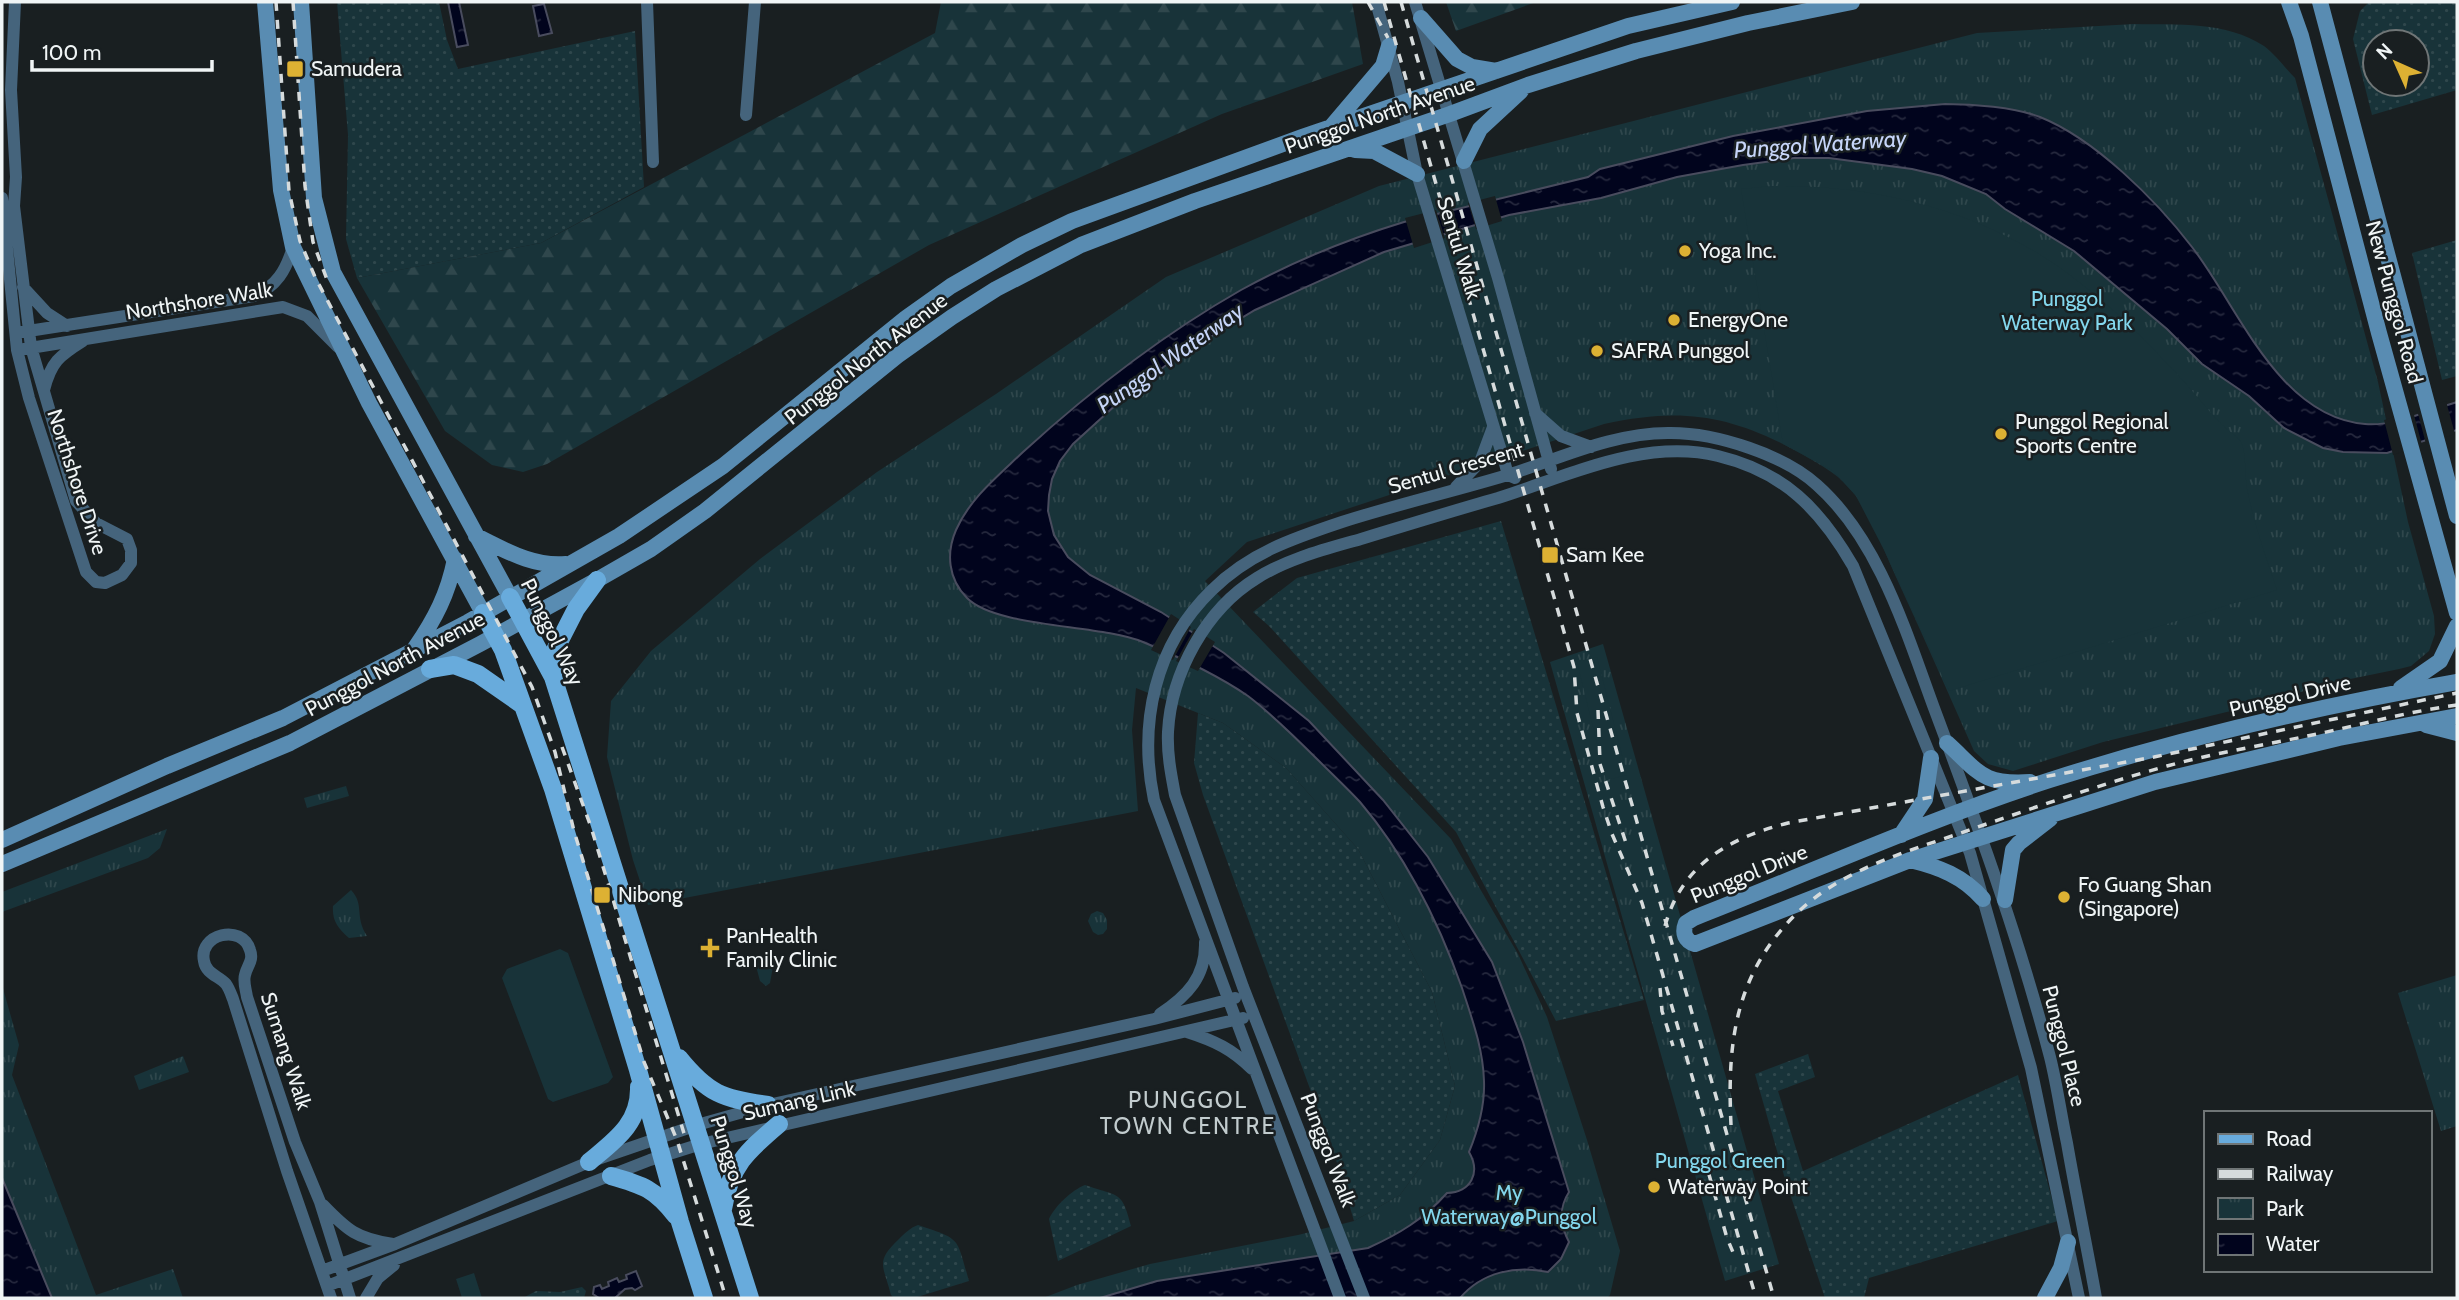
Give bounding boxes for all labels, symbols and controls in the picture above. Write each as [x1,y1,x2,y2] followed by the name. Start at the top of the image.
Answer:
[32,28,212,72] scale bar
[2361,28,2431,98] north arrow
[2371,38,2397,64] text: N
[42,40,101,65] text: 100 m
[311,56,402,81] place label: Samudera
[285,59,305,79] marker: Samudera
[1282,70,1478,159] street label: Punggol North Avenue
[1733,124,1909,164] water label: Punggol Waterway
[1432,194,1487,303] street label: Sentul Walk
[2361,218,2428,386] street label: New Punggol Road
[1698,238,1777,263] place label: Yoga Inc.
[1677,243,1693,259] marker: Yoga Inc.
[124,276,275,324] street label: Northshore Walk
[2001,286,2133,335] park label: Punggol Waterway Park
[779,287,952,430] street label: Punggol North Avenue
[1091,296,1250,419] water label: Punggol Waterway
[1688,307,1788,332] place label: EnergyOne
[1666,312,1682,328] marker: EnergyOne
[1611,338,1750,363] place label: SAFRA Punggol
[1589,343,1605,359] marker: SAFRA Punggol
[42,406,113,558] street label: Northshore Drive
[2015,409,2168,458] place label: Punggol Regional Sports Centre
[1993,426,2009,442] marker: Punggol Regional Sports Centre
[1385,436,1526,499] street label: Sentul Crescent
[1566,542,1644,567] place label: Sam Kee
[1540,545,1560,565] marker: Sam Kee
[516,574,589,690] street label: Punggol Way
[301,606,489,721] street label: Punggol North Avenue
[2227,669,2353,722] street label: Punggol Drive
[1687,839,1811,908] street label: Punggol Drive
[2078,872,2212,921] place label: Fo Guang Shan (Singapore)
[618,882,683,907] place label: Nibong
[592,885,612,905] marker: Nibong
[2056,889,2072,905] marker: Fo Guang Shan (Singapore)
[726,923,837,972] place label: PanHealth Family Clinic
[700,938,720,958] marker: PanHealth Family Clinic
[2037,983,2092,1109] street label: Punggol Place
[256,989,317,1113] street label: Sumang Walk
[740,1075,858,1126] street label: Sumang Link
[1100,1086,1276,1140] district label: PUNGGOL TOWN CENTRE
[1295,1089,1362,1211] street label: Punggol Walk
[2204,1111,2431,1272] legend
[706,1113,764,1231] street label: Punggol Way
[2266,1126,2312,1151] text: Road
[1655,1148,1785,1173] park label: Punggol Green
[2266,1161,2334,1186] text: Railway
[1668,1174,1808,1199] place label: Waterway Point
[1646,1179,1662,1195] marker: Waterway Point
[1421,1180,1597,1229] park label: My Waterway@Punggol
[2266,1196,2304,1221] text: Park
[2266,1231,2320,1256] text: Water

